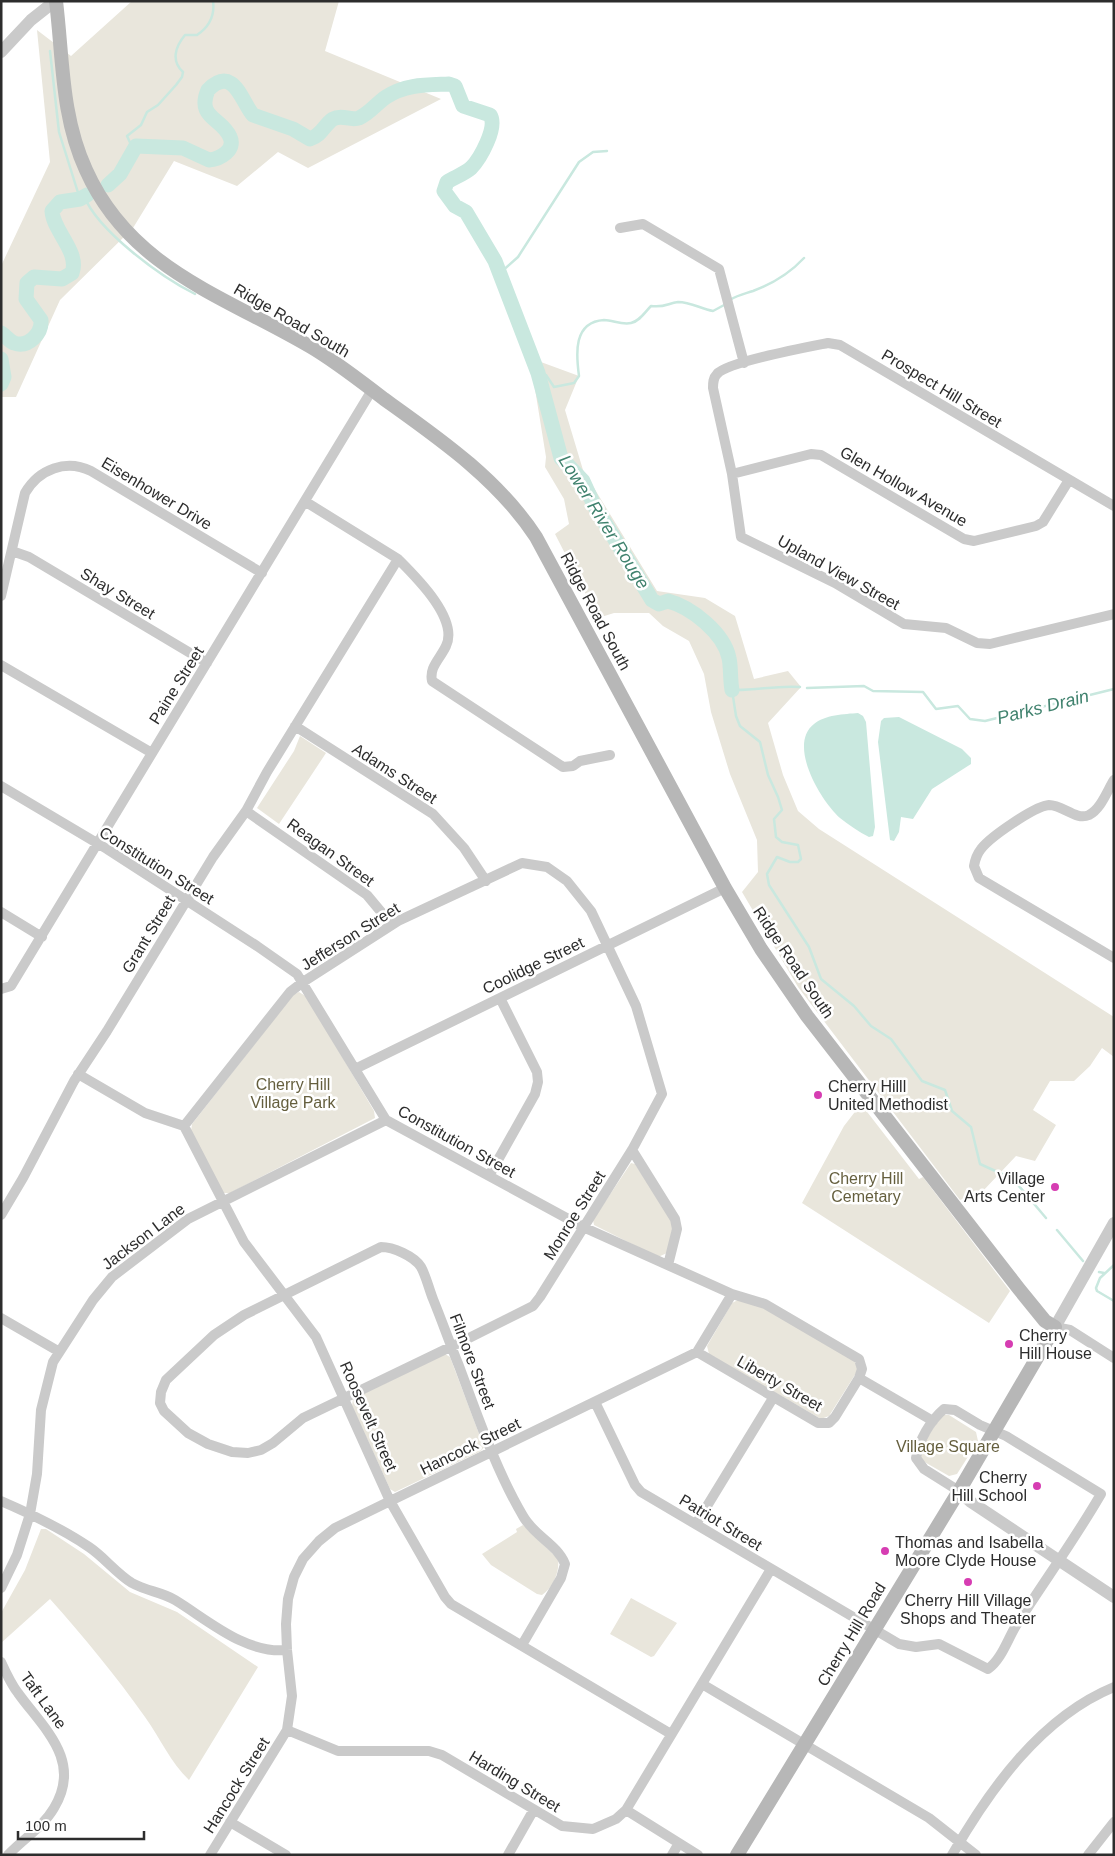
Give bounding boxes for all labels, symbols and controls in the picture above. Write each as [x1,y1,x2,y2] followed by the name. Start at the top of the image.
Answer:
[231,280,353,360] street label: Ridge Road South
[879,346,1005,431] street label: Prospect Hill Street
[837,443,970,530] street label: Glen Hollow Avenue
[555,451,653,593] water label: Lower River Rouge
[99,454,215,533] street label: Eisenhower Drive
[775,532,903,613] street label: Upland View Street
[557,550,634,673] street label: Ridge Road South
[78,565,158,623] street label: Shay Street
[146,643,207,727] street label: Paine Street
[995,686,1091,728] water label: Parks Drain
[349,740,440,807] street label: Adams Street
[284,815,378,890] street label: Reagan Street
[96,823,218,908] street label: Constitution Street
[119,892,178,976] street label: Grant Street
[298,899,403,973] street label: Jefferson Street
[750,903,837,1021] street label: Ridge Road South
[480,933,587,997] street label: Coolidge Street
[250,1076,337,1111] park label: Cherry Hill Village Park
[828,1078,949,1113] place label: Cherry Hilll United Methodist
[812,1089,824,1101] marker: Cherry Hilll United Methodist
[395,1102,519,1181] street label: Constitution Street
[540,1167,609,1263] street label: Monroe Street
[829,1170,903,1205] park label: Cherry Hill Cemetary
[964,1170,1046,1205] place label: Village Arts Center
[1049,1181,1061,1193] marker: Village Arts Center
[99,1200,188,1273] street label: Jackson Lane
[447,1311,499,1412] street label: Filmore Street
[1019,1327,1092,1362] place label: Cherry Hill House
[1003,1338,1015,1350] marker: Cherry Hill House
[734,1352,826,1415] street label: Liberty Street
[337,1359,401,1474] street label: Roosevelt Street
[417,1415,524,1478] street label: Hancock Street
[896,1438,1000,1455] park label: Village Square
[951,1469,1027,1504] place label: Cherry Hill School
[1031,1480,1043,1492] marker: Cherry Hill School
[676,1491,766,1554] street label: Patriot Street
[895,1534,1044,1569] place label: Thomas and Isabella Moore Clyde House
[879,1545,891,1557] marker: Thomas and Isabella Moore Clyde House
[962,1576,974,1588] marker: Cherry Hill Village Shops and Theater
[814,1580,889,1689] street label: Cherry Hill Road
[900,1592,1037,1627] place label: Cherry Hill Village Shops and Theater
[17,1669,70,1732] street label: Taft Lane
[200,1734,273,1836] street label: Hancock Street
[466,1748,564,1816] street label: Harding Street
[18,1808,144,1840] scale bar
[25,1817,67,1834] text: 100 m

